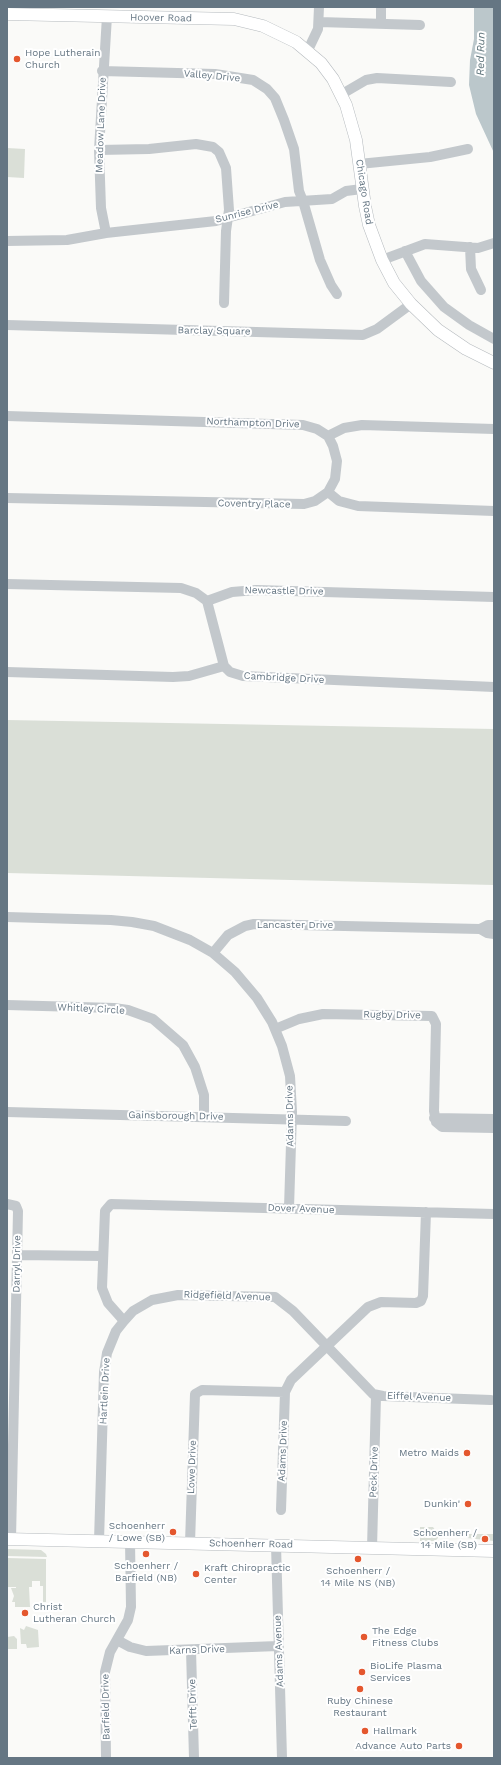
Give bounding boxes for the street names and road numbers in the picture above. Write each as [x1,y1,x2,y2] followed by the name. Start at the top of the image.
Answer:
[130,11,192,25] street label: Hoover Road
[183,68,241,84] street label: Valley Drive
[93,77,109,173] street label: Meadow Lane Drive
[353,158,375,226] street label: Chicago Road
[214,198,280,226] street label: Sunrise Drive
[177,324,251,338] street label: Barclay Square
[206,415,300,431] street label: Northampton Drive
[217,497,291,511] street label: Coventry Place
[244,584,324,598] street label: Newcastle Drive
[243,670,325,686] street label: Cambridge Drive
[257,919,333,931] street label: Lancaster Drive
[57,1001,125,1017] street label: Whitley Circle
[363,1008,421,1022] street label: Rugby Drive
[283,1085,297,1147] street label: Adams Drive
[128,1109,224,1123] street label: Gainsborough Drive
[267,1202,335,1216] street label: Dover Avenue
[10,1235,24,1293] street label: Darryl Drive
[183,1288,271,1304] street label: Ridgefield Avenue
[97,1357,113,1425] street label: Hartlein Drive
[387,1390,451,1404] street label: Eiffel Avenue
[276,1420,290,1482] street label: Adams Drive
[185,1440,199,1494] street label: Lowe Drive
[367,1446,381,1498] street label: Peck Drive
[209,1537,293,1551] street label: Schoenherr Road
[272,1615,286,1687] street label: Adams Avenue
[169,1643,225,1657] street label: Karns Drive
[99,1674,113,1740] street label: Barfield Drive
[186,1679,200,1729] street label: Tefft Drive

